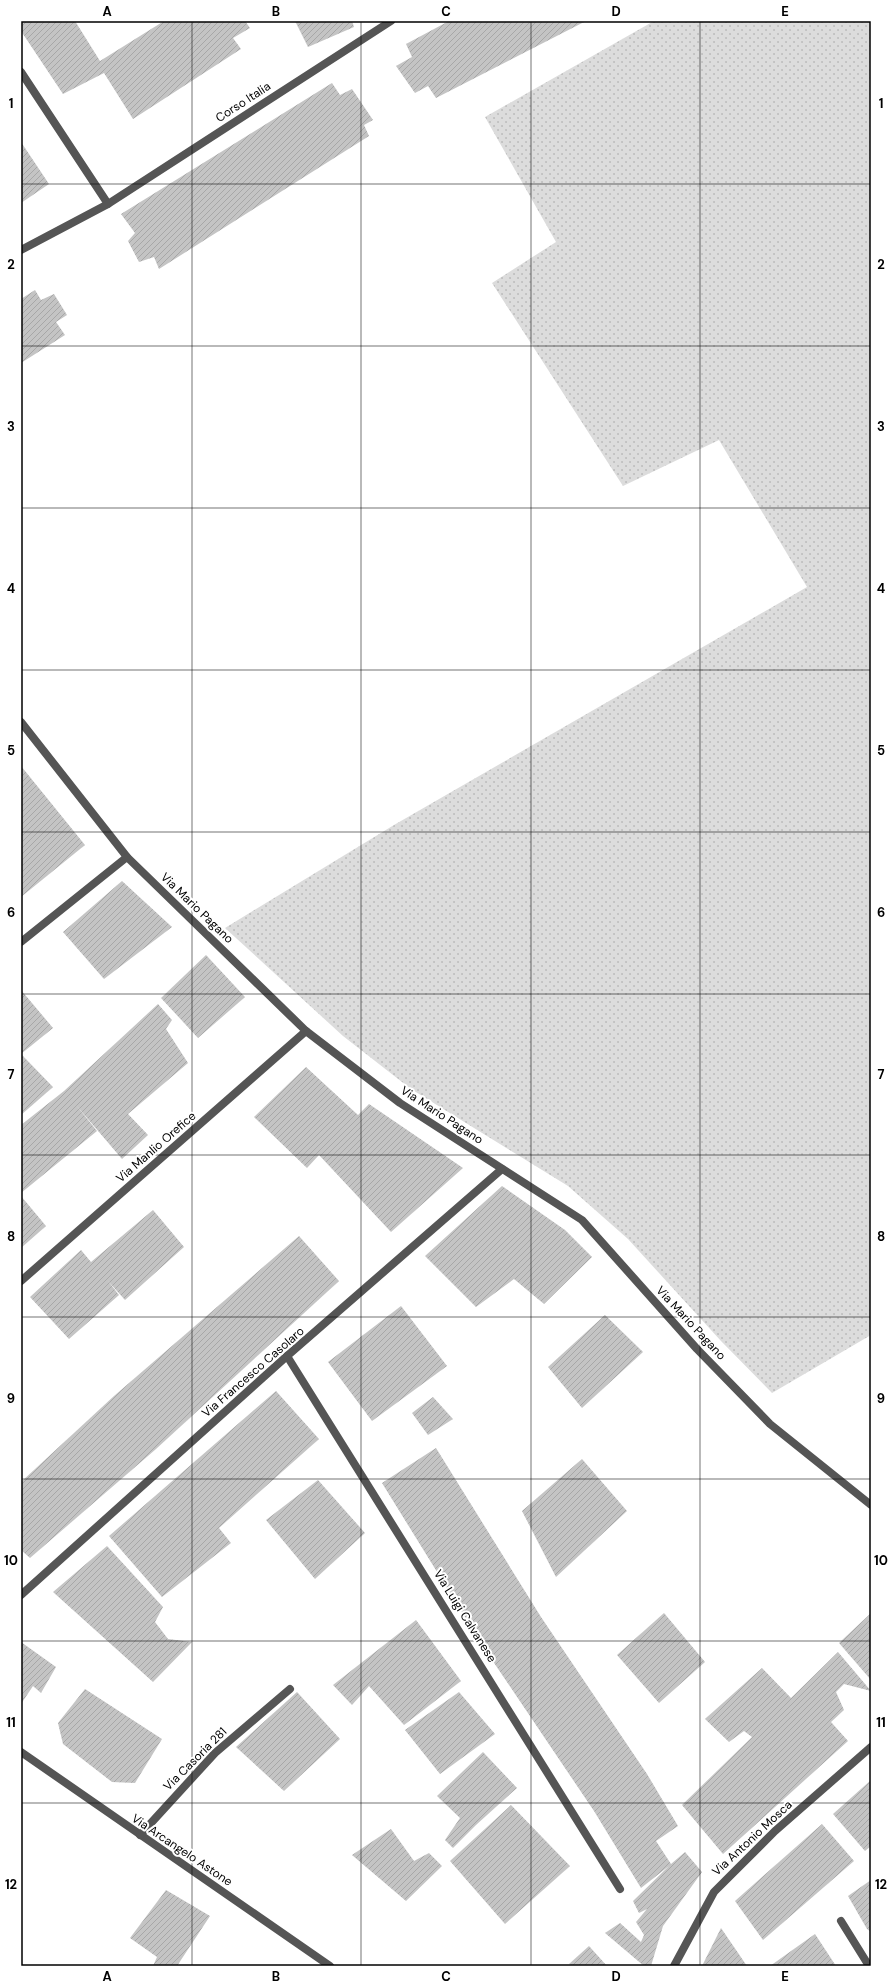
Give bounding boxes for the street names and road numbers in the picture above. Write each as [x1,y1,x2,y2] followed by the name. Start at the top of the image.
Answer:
[212,78,274,126] street label: Corso Italia
[157,869,237,947] street label: Via Mario Pagano
[398,1082,486,1148] street label: Via Mario Pagano
[113,1108,199,1186] street label: Via Manlio Orefice
[653,1283,729,1363] street label: Via Mario Pagano
[198,1323,308,1421] street label: Via Francesco Casolaro
[430,1567,500,1665] street label: Via Luigi Calvanese
[160,1724,230,1794] street label: Via Casoria 281
[709,1797,795,1879] street label: Via Antonio Mosca
[128,1810,236,1890] street label: Via Arcangelo Astone

